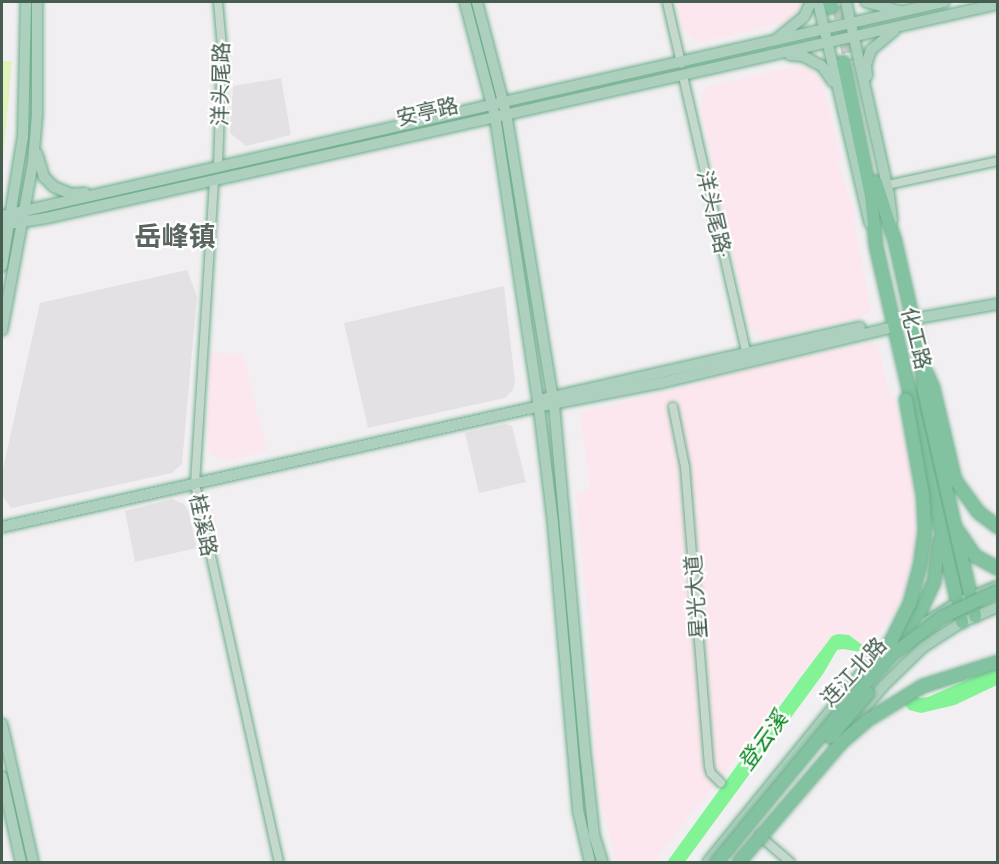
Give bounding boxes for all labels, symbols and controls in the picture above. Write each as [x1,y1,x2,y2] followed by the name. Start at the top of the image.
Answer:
[207,42,233,126] street label: 洋头尾路
[393,92,461,130] street label: 安亭路
[693,168,737,260] street label: 洋头尾路·
[135,220,215,252] district label: 岳峰镇
[897,304,937,372] street label: 化工路
[185,492,223,558] street label: 桂溪路
[680,554,710,640] street label: 星光大道
[815,632,891,710] street label: 连江北路
[733,707,793,775] water label: 登云溪

